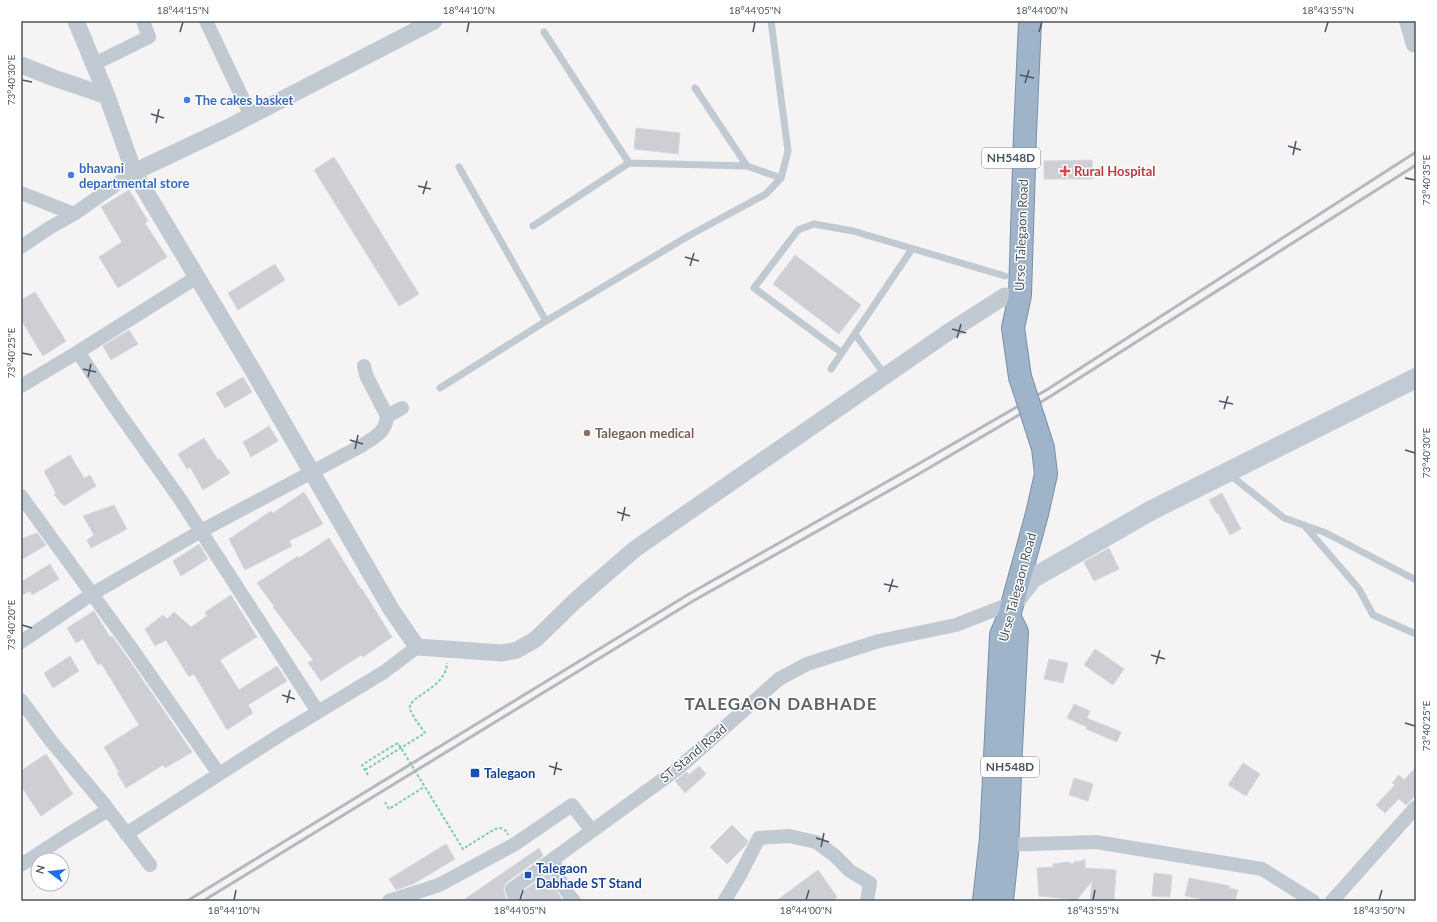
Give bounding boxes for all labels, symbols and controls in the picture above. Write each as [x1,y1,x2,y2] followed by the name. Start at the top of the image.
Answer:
[157,4,209,16] text: 18°44'15"N
[443,4,495,16] text: 18°44'10"N
[729,4,781,16] text: 18°44'05"N
[1016,4,1068,16] text: 18°44'00"N
[1302,4,1354,16] text: 18°43'55"N
[5,55,17,105] text: 73°40'30"E
[195,92,294,108] place label: The cakes basket
[182,95,192,105] marker: The cakes basket
[982,148,1040,168] road number: NH548D
[1420,155,1432,205] text: 73°40'35"E
[79,160,190,191] place label: bhavani departmental store
[1074,163,1156,179] place label: Rural Hospital
[1059,165,1071,177] marker: Rural Hospital
[66,170,76,180] marker: bhavani departmental store
[1011,179,1031,291] street label: Urse Talegaon Road
[5,328,17,378] text: 73°40'25"E
[595,425,694,441] place label: Talegaon medical
[582,428,592,438] marker: Talegaon medical
[1420,428,1432,478] text: 73°40'30"E
[995,531,1039,643] street label: Urse Talegaon Road
[5,600,17,650] text: 73°40'20"E
[685,693,877,714] district label: TALEGAON DABHADE
[1420,701,1432,751] text: 73°40'25"E
[656,720,730,786] street label: ST Stand Road
[981,757,1039,777] road number: NH548D
[484,765,535,781] place label: Talegaon
[469,767,481,779] marker: Talegaon
[30,852,70,892] north arrow
[536,860,642,891] place label: Talegaon Dabhade ST Stand
[32,864,47,875] text: N
[523,870,533,880] marker: Talegaon Dabhade ST Stand
[208,904,260,916] text: 18°44'10"N
[494,904,546,916] text: 18°44'05"N
[780,904,832,916] text: 18°44'00"N
[1067,904,1119,916] text: 18°43'55"N
[1353,904,1405,916] text: 18°43'50"N

